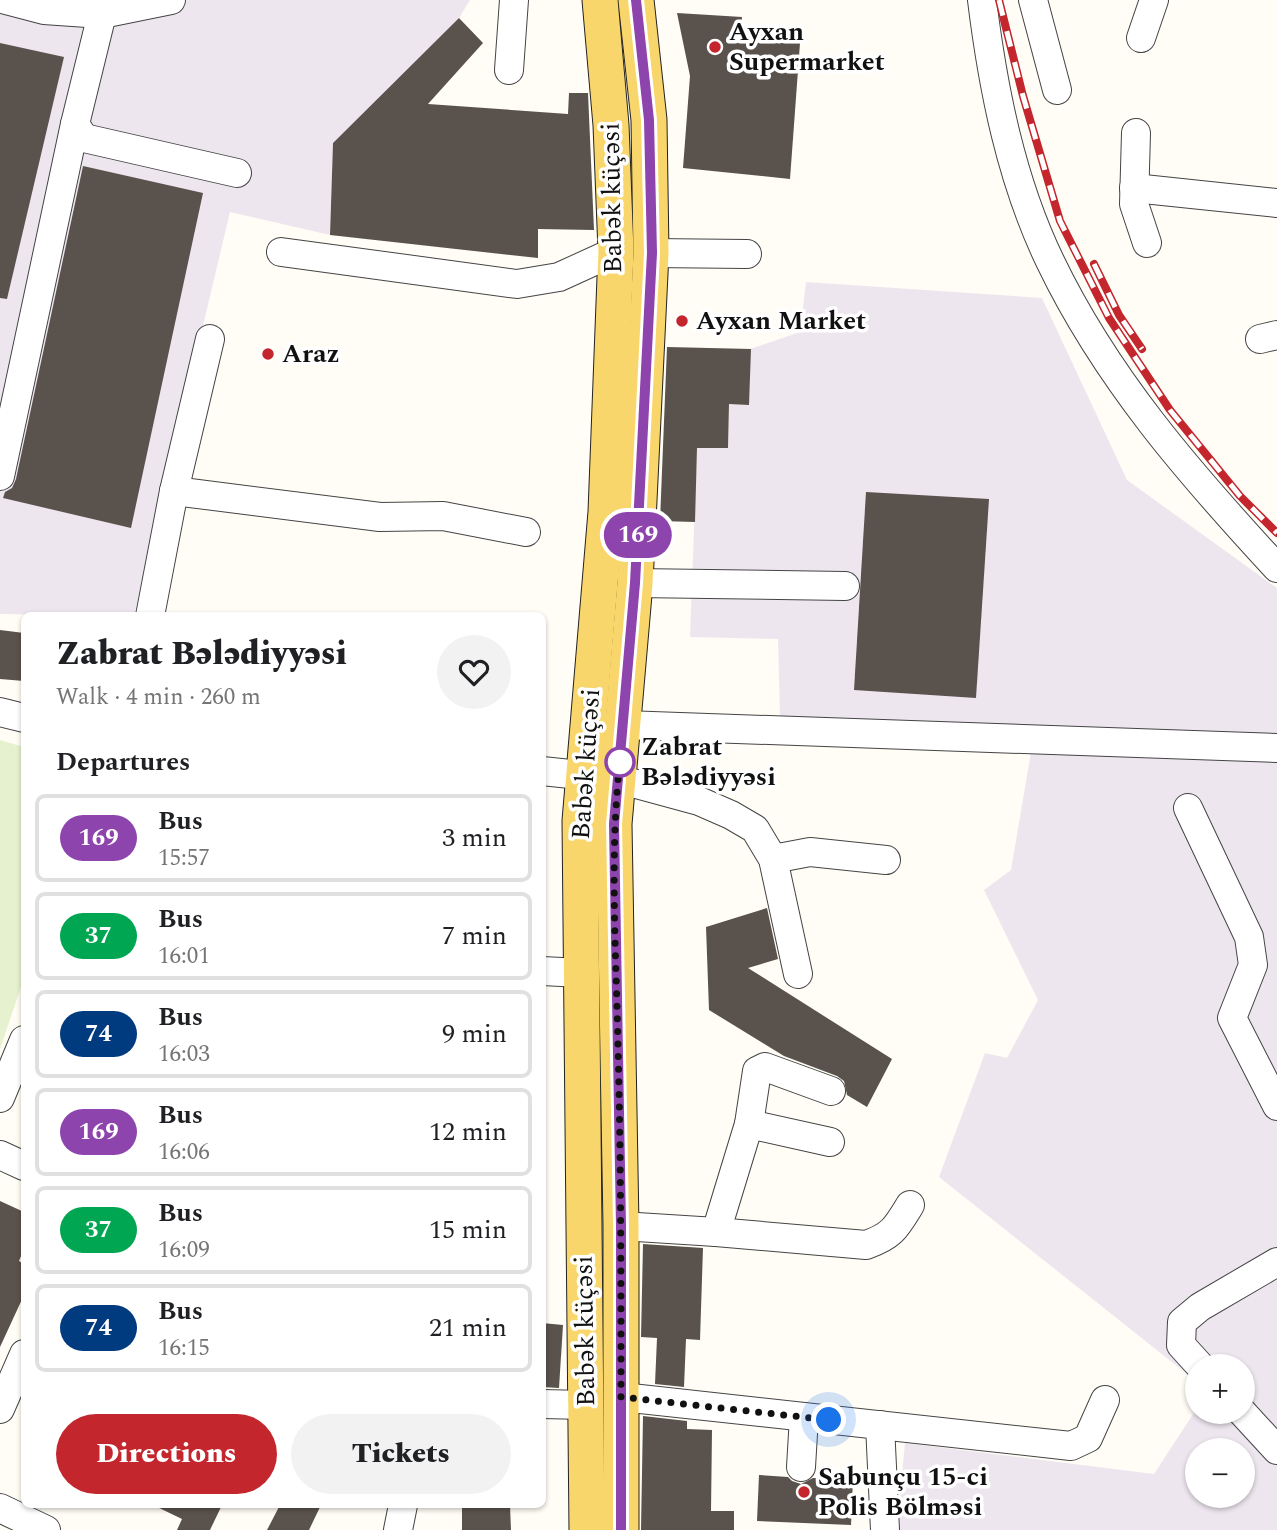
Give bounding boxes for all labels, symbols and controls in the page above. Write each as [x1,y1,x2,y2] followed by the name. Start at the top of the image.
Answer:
[729,12,885,82] place label: Ayxan Supermarket
[707,39,723,55] marker: Ayxan Supermarket
[591,122,633,274] street label: Babək küçəsi
[696,301,866,341] place label: Ayxan Market
[674,313,690,329] marker: Ayxan Market
[282,334,340,374] place label: Araz
[260,346,276,362] marker: Araz
[598,512,678,558] line badge: 169
[618,517,658,553] text: 169
[56,629,347,679] text: Zabrat Bәlәdiyyәsi
[437,635,511,709] button: heart
[56,680,261,715] text: Walk · 4 min · 260 m
[561,687,611,841] street label: Babək küçəsi
[641,727,776,797] place label: Zabrat Bәlәdiyyәsi
[56,742,190,782] text: Departures
[605,747,635,777] marker: Zabrat Bәlәdiyyәsi
[158,801,203,841] text: Bus
[442,818,507,858] text: 3 min
[78,820,119,856] text: 169
[158,841,210,876] text: 15:57
[158,899,203,939] text: Bus
[442,916,507,956] text: 7 min
[85,918,112,954] text: 37
[158,939,210,974] text: 16:01
[158,997,203,1037] text: Bus
[442,1014,507,1054] text: 9 min
[85,1016,112,1052] text: 74
[158,1037,210,1072] text: 16:03
[158,1095,203,1135] text: Bus
[429,1112,507,1152] text: 12 min
[78,1114,119,1150] text: 169
[158,1135,210,1170] text: 16:06
[158,1193,203,1233] text: Bus
[429,1210,507,1250] text: 15 min
[85,1212,112,1248] text: 37
[158,1233,210,1268] text: 16:09
[564,1255,606,1407] street label: Babək küçəsi
[158,1291,203,1331] text: Bus
[429,1308,507,1348] text: 21 min
[85,1310,112,1346] text: 74
[158,1331,210,1366] text: 16:15
[1185,1354,1255,1508] map controls
[1185,1354,1255,1424] button: +
[811,1402,846,1437] your location
[56,1414,277,1494] button: Directions
[291,1414,511,1494] button: Tickets
[1185,1438,1255,1508] button: −
[818,1457,988,1527] place label: Sabunçu 15-ci Polis Bölməsi
[796,1484,812,1500] marker: Sabunçu 15-ci Polis Bölməsi

